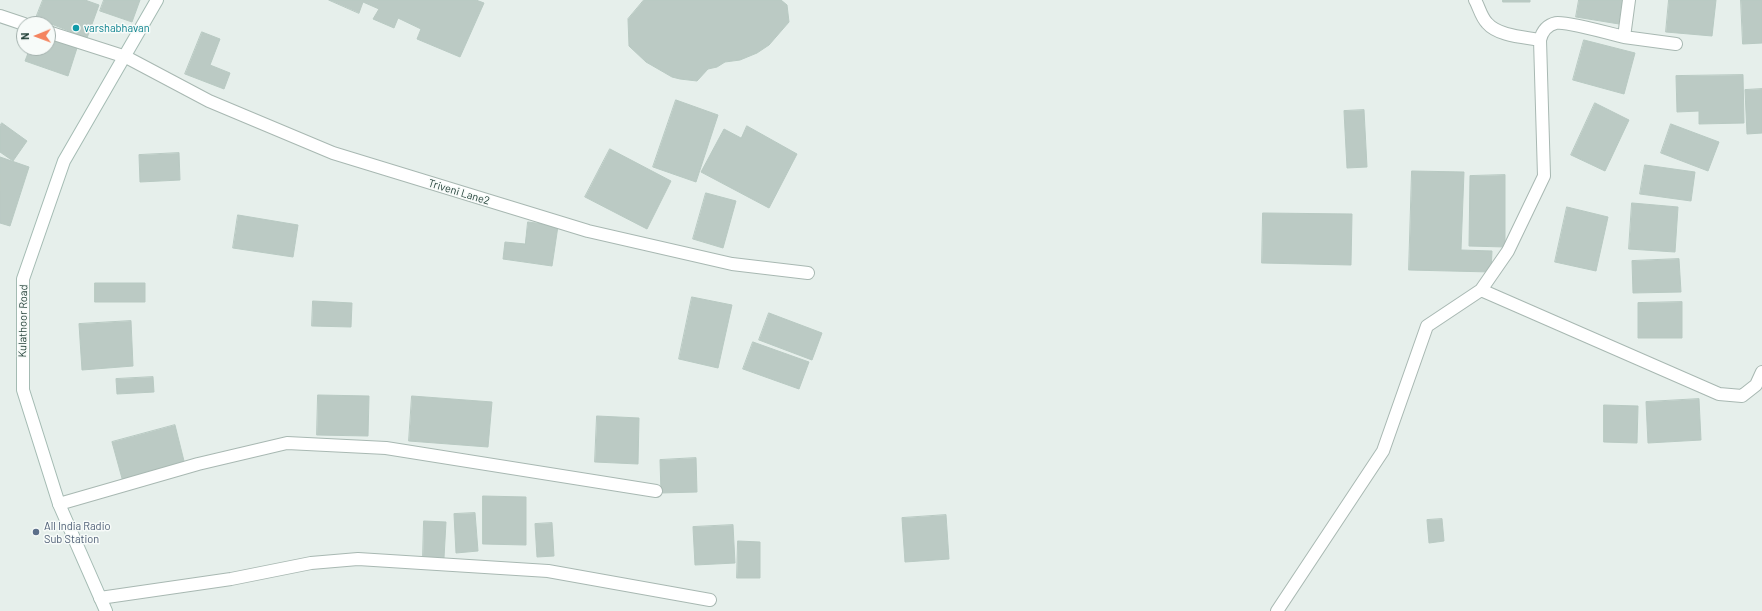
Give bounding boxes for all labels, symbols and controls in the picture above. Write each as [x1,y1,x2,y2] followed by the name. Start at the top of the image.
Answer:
[16,16,56,56] north arrow
[84,21,150,35] place label: varshabhavan
[71,23,81,33] marker: varshabhavan
[18,32,31,40] text: N
[427,176,491,208] street label: Triveni Lane2
[16,284,30,358] street label: Kulathoor Road
[44,519,110,545] place label: All India Radio Sub Station
[31,527,41,537] marker: All India Radio Sub Station

